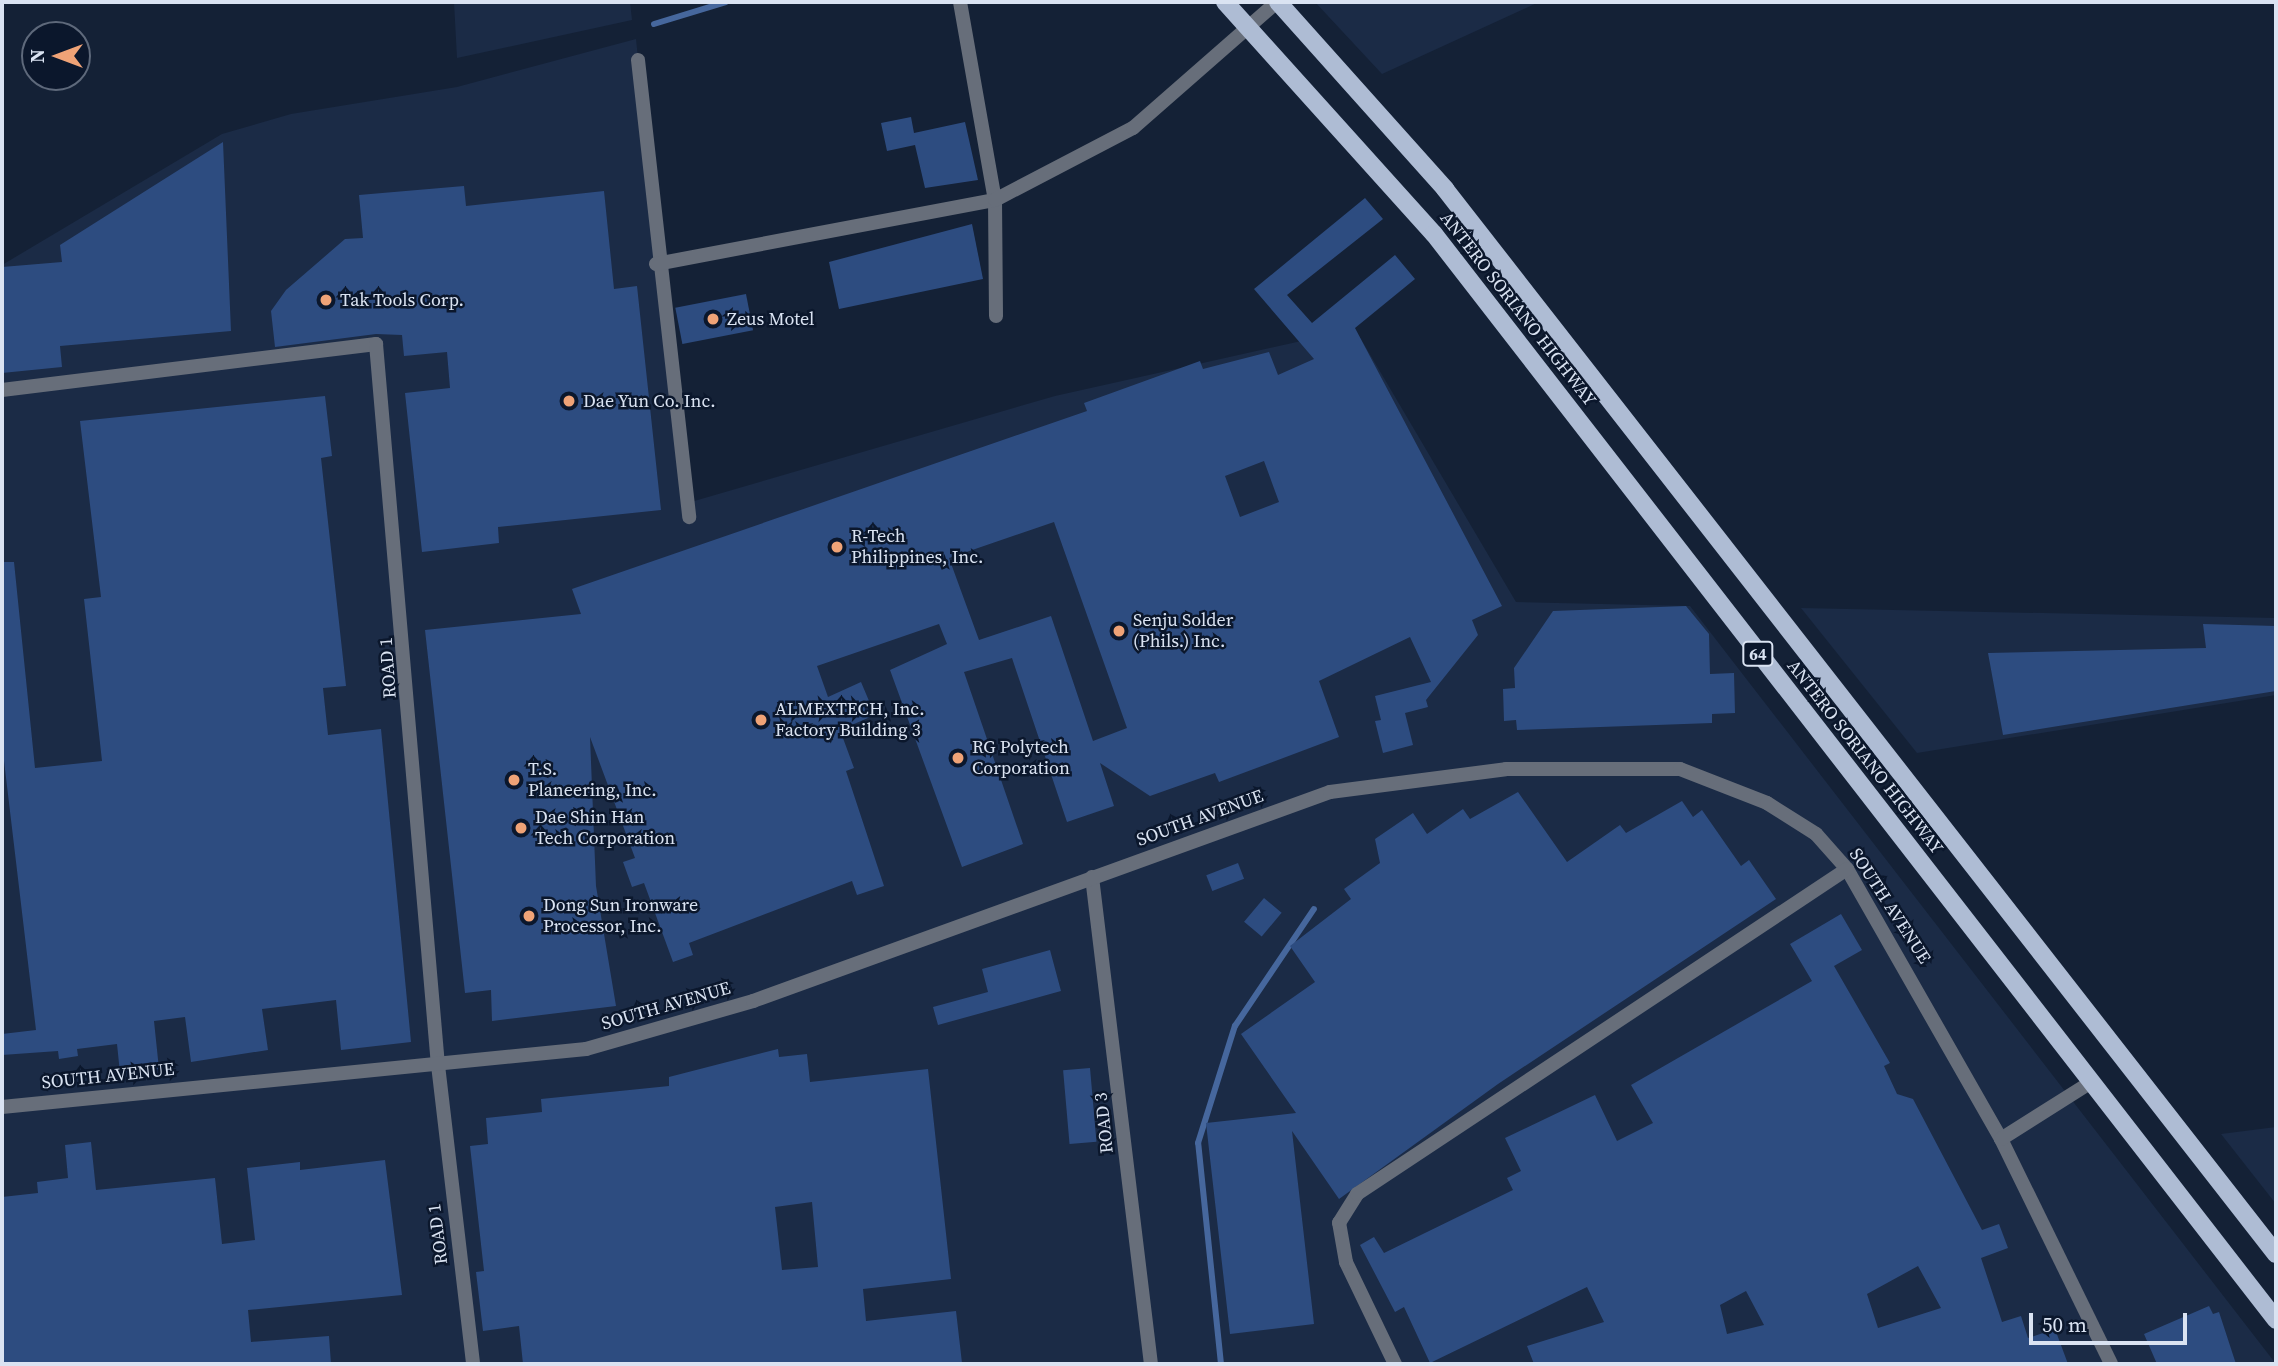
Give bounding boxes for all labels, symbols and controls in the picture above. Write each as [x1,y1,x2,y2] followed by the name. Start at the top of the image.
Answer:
[21,21,91,91] north arrow
[24,49,50,63] text: N
[1436,208,1600,410] street label: ANTERO SORIANO HIGHWAY
[340,289,464,311] place label: Tak Tools Corp.
[318,292,334,308] marker: Tak Tools Corp.
[727,308,814,330] place label: Zeus Motel
[705,311,721,327] marker: Zeus Motel
[583,390,716,412] place label: Dae Yun Co. Inc.
[561,393,577,409] marker: Dae Yun Co. Inc.
[851,526,983,568] place label: R-Tech Philippines, Inc.
[829,539,845,555] marker: R-Tech Philippines, Inc.
[1133,610,1233,652] place label: Senju Solder (Phils.) Inc.
[1111,623,1127,639] marker: Senju Solder (Phils.) Inc.
[375,637,401,699] street label: ROAD 1
[1742,642,1774,666] road number: 64
[1783,656,1947,858] street label: ANTERO SORIANO HIGHWAY
[775,699,925,742] place label: ALMEXTECH, Inc. Factory Building 3
[753,712,769,728] marker: ALMEXTECH, Inc. Factory Building 3
[972,737,1070,780] place label: RG Polytech Corporation
[950,750,966,766] marker: RG Polytech Corporation
[528,759,657,802] place label: T.S. Planeering, Inc.
[506,772,522,788] marker: T.S. Planeering, Inc.
[1134,785,1266,851] street label: SOUTH AVENUE
[535,807,675,850] place label: Dae Shin Han Tech Corporation
[513,820,529,836] marker: Dae Shin Han Tech Corporation
[1845,844,1935,968] street label: SOUTH AVENUE
[543,895,698,937] place label: Dong Sun Ironware Processor, Inc.
[521,908,537,924] marker: Dong Sun Ironware Processor, Inc.
[599,977,733,1035] street label: SOUTH AVENUE
[41,1058,175,1094] street label: SOUTH AVENUE
[1090,1091,1118,1155] street label: ROAD 3
[424,1202,452,1266] street label: ROAD 1
[2033,1300,2190,1344] scale bar
[2042,1310,2087,1339] text: 50 m

